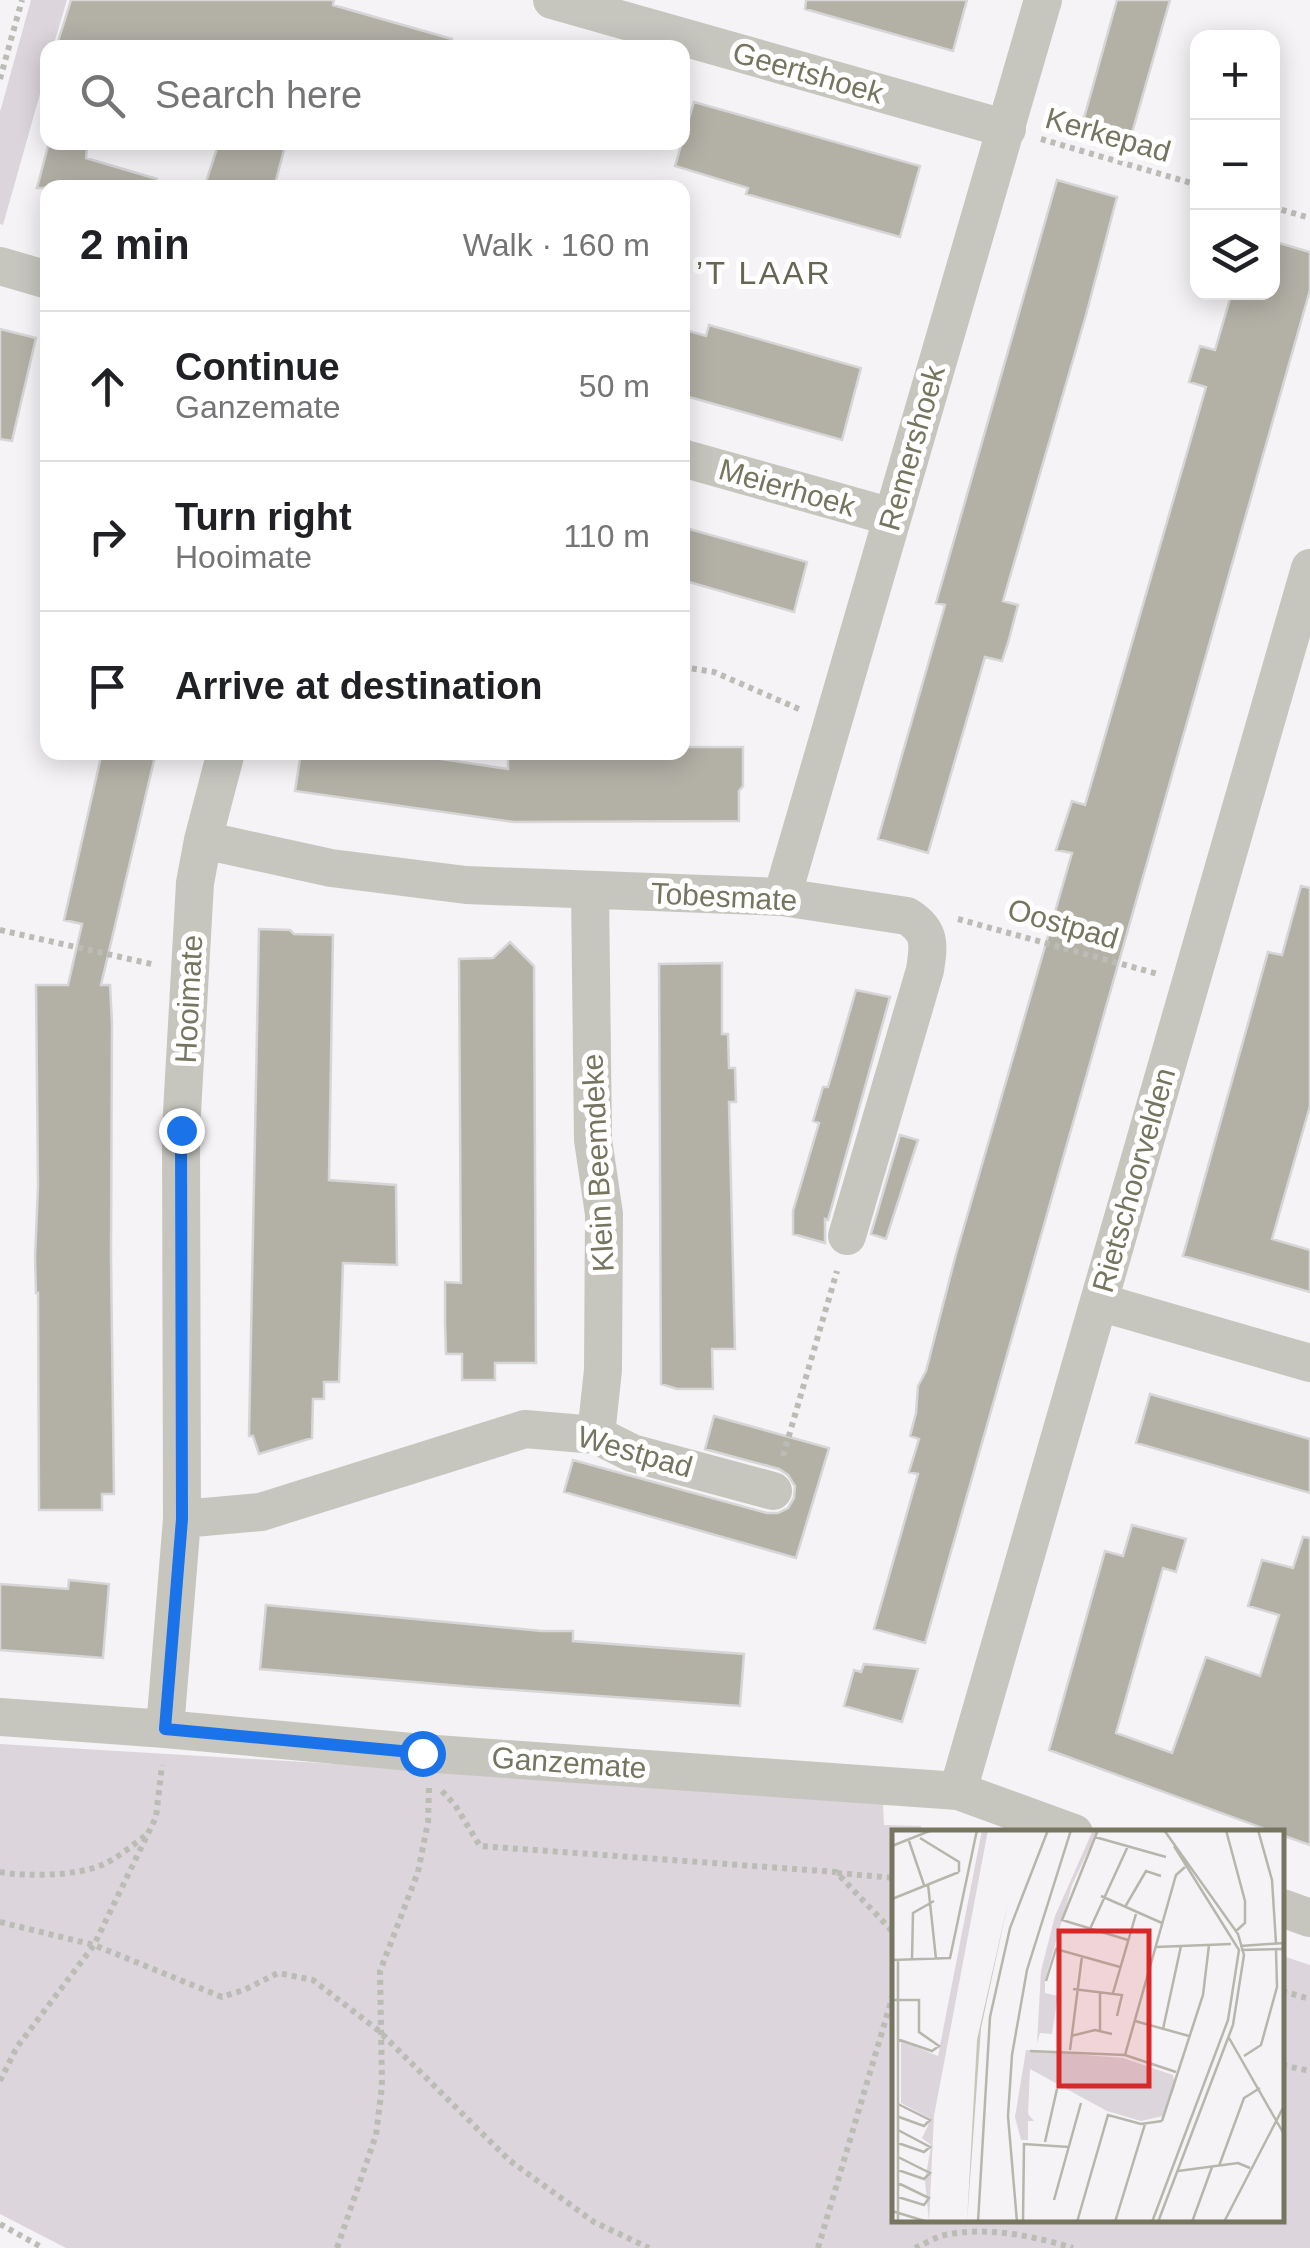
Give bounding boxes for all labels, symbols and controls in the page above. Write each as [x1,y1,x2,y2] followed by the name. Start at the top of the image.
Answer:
[1190,30,1280,300] map controls
[1190,30,1280,120] button: +
[729,35,888,110] street label: Geertshoek
[40,40,690,150] search box
[75,68,130,123] icon: search
[155,74,362,116] text: Search here
[1042,101,1174,168] street label: Kerkepad
[1190,120,1280,210] button: −
[1190,210,1280,300] button: layers
[80,221,190,268] text: 2 min
[463,227,650,263] text: Walk · 160 m
[696,255,832,291] district label: ’T LAAR
[175,346,340,388] text: Continue
[80,359,135,414] icon: ahead
[872,361,951,534] street label: Remershoek
[579,368,650,404] text: 50 m
[175,389,340,425] text: Ganzemate
[715,452,860,523] street label: Meierhoek
[175,496,352,538] text: Turn right
[80,509,135,564] icon: right
[563,518,650,554] text: 110 m
[175,539,312,575] text: Hooimate
[80,659,135,714] icon: arrive
[175,665,542,707] text: Arrive at destination
[650,876,798,917] street label: Tobesmate
[1004,892,1122,955] street label: Oostpad
[169,934,208,1064] street label: Hooimate
[575,1053,620,1273] street label: Klein Beemdeke
[1086,1064,1181,1296] street label: Rietschoorvelden
[159,1108,205,1154] route end
[574,1419,696,1484] street label: Westpad
[400,1731,446,1777] route start
[491,1741,648,1784] street label: Ganzemate
[892,1830,1285,2223] inset map

